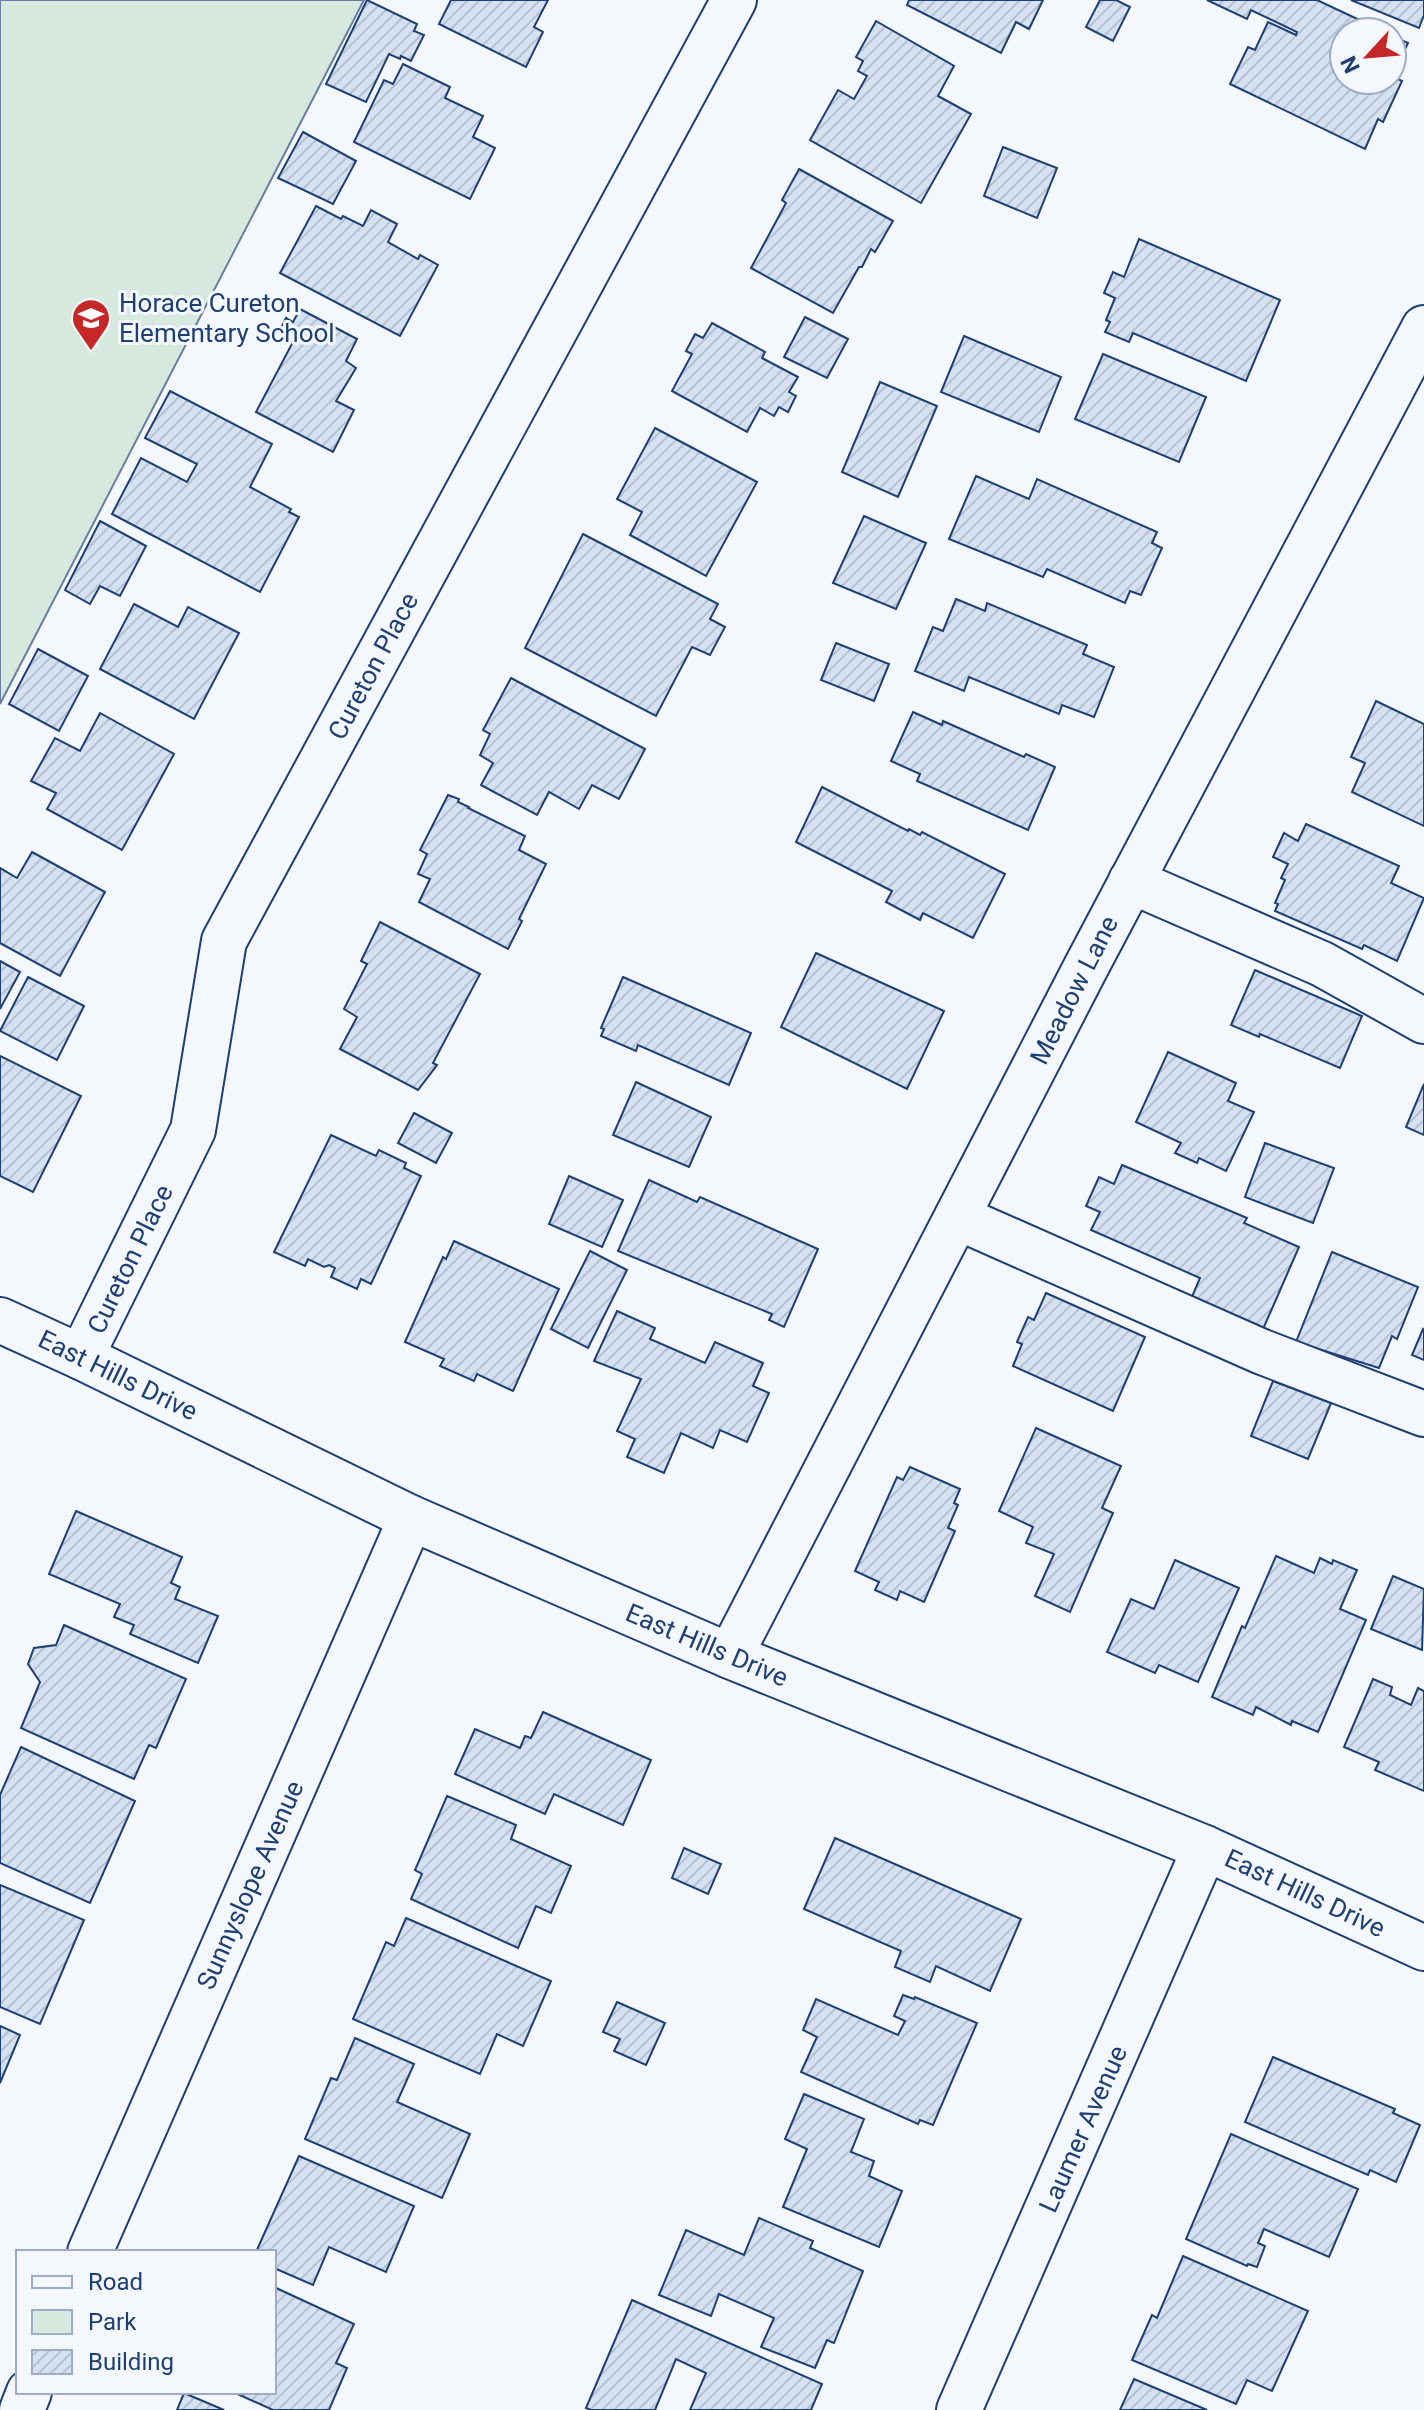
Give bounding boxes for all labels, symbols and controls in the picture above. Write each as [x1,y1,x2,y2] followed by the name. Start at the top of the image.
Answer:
[1328,16,1408,96] north arrow
[1336,52,1365,77] text: N
[119,288,335,348] place label: Horace Cureton Elementary School
[70,297,112,352] school or university icon: Horace Cureton Elementary School
[322,588,424,744] street label: Cureton Place
[1024,911,1124,1069] street label: Meadow Lane
[81,1180,179,1338] street label: Cureton Place
[34,1324,202,1426] street label: East Hills Drive
[621,1597,793,1693] street label: East Hills Drive
[190,1776,310,1994] street label: Sunnyslope Avenue
[1220,1843,1390,1943] street label: East Hills Drive
[1033,2041,1133,2217] street label: Laumer Avenue
[16,2250,276,2394] legend
[88,2268,143,2296] text: Road
[88,2308,137,2336] text: Park
[88,2348,174,2376] text: Building

